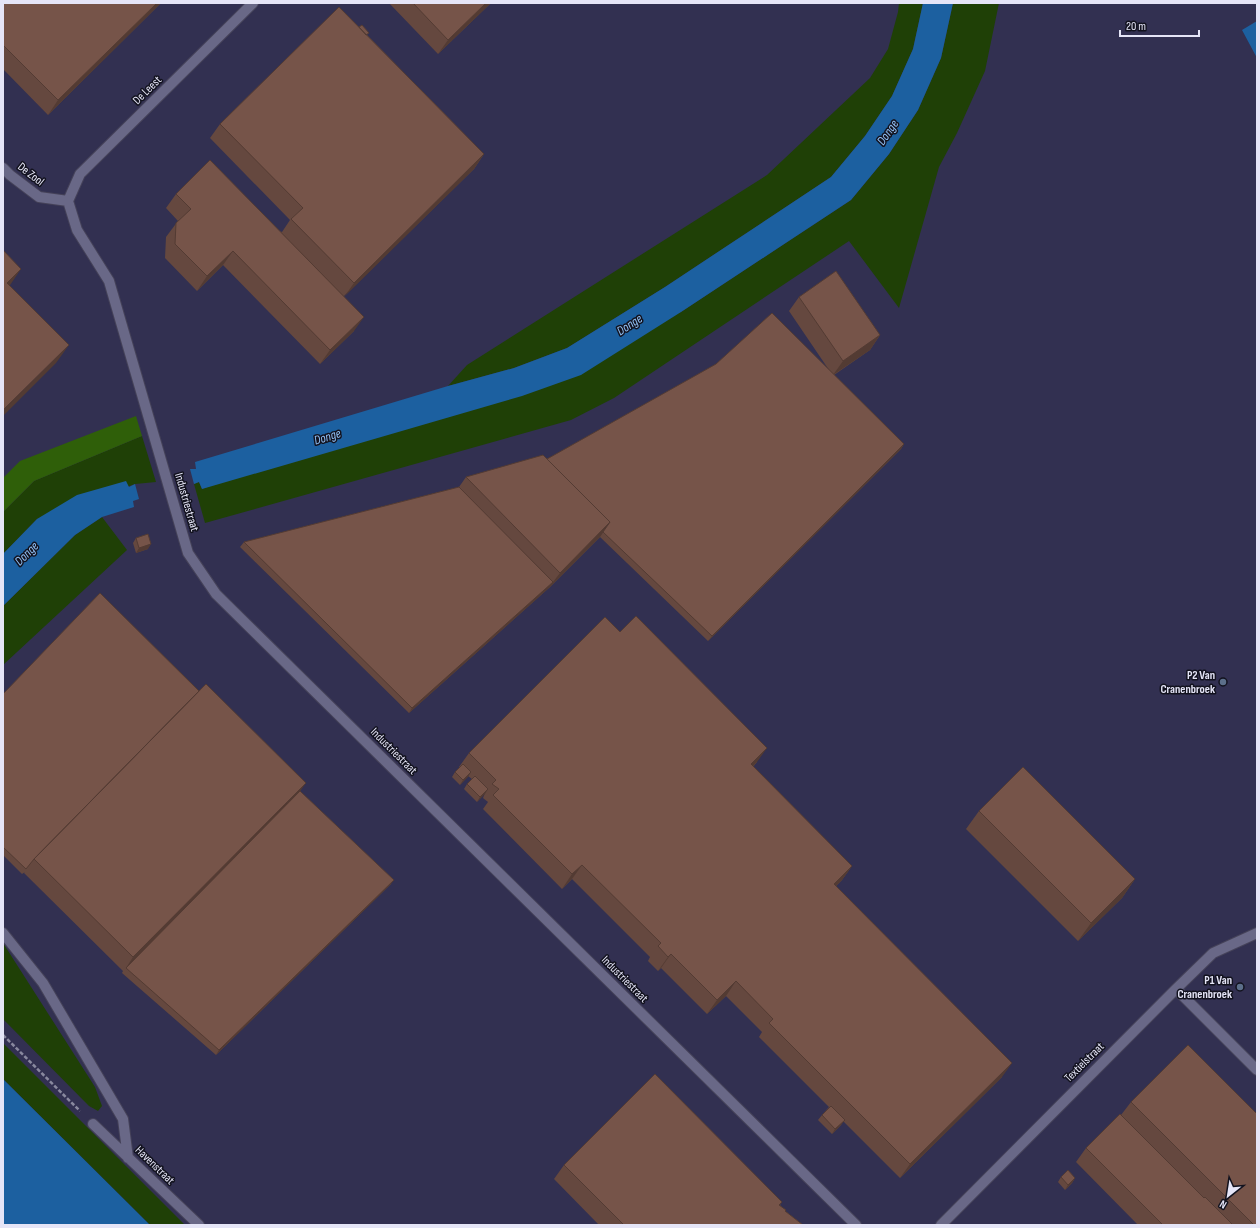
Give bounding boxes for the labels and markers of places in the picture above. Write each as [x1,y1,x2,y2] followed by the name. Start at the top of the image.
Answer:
[1160,668,1215,697] place label: P2 Van Cranenbroek
[1218,677,1228,687] marker: P2 Van Cranenbroek
[1177,973,1232,1002] place label: P1 Van Cranenbroek
[1235,982,1245,992] marker: P1 Van Cranenbroek

